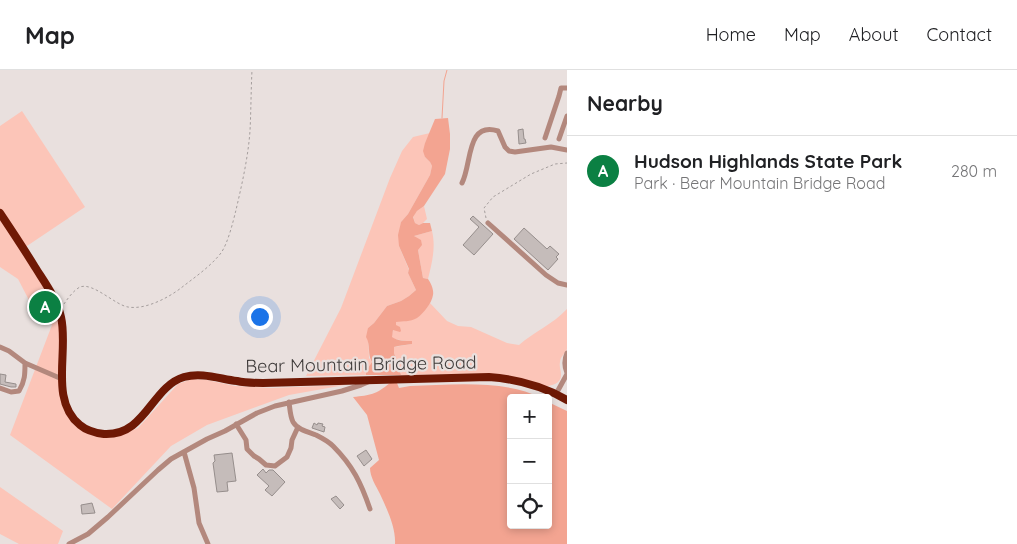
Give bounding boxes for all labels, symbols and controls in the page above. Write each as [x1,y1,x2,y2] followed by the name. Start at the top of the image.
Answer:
[25,20,75,50] text: Map
[706,23,756,46] text: Home
[784,23,821,46] text: Map
[849,23,899,46] text: About
[927,23,992,46] text: Contact
[587,90,663,116] text: Nearby
[634,149,902,173] text: Hudson Highlands State Park
[598,161,608,181] text: A
[951,161,997,181] text: 280 m
[634,173,885,193] text: Park · Bear Mountain Bridge Road
[29,288,61,326] pin: A
[247,304,273,330] your location
[245,350,477,378] street label: Bear Mountain Bridge Road
[507,394,552,529] map controls
[507,394,552,439] button: +
[507,439,552,484] button: −
[507,484,552,529] button: locate

